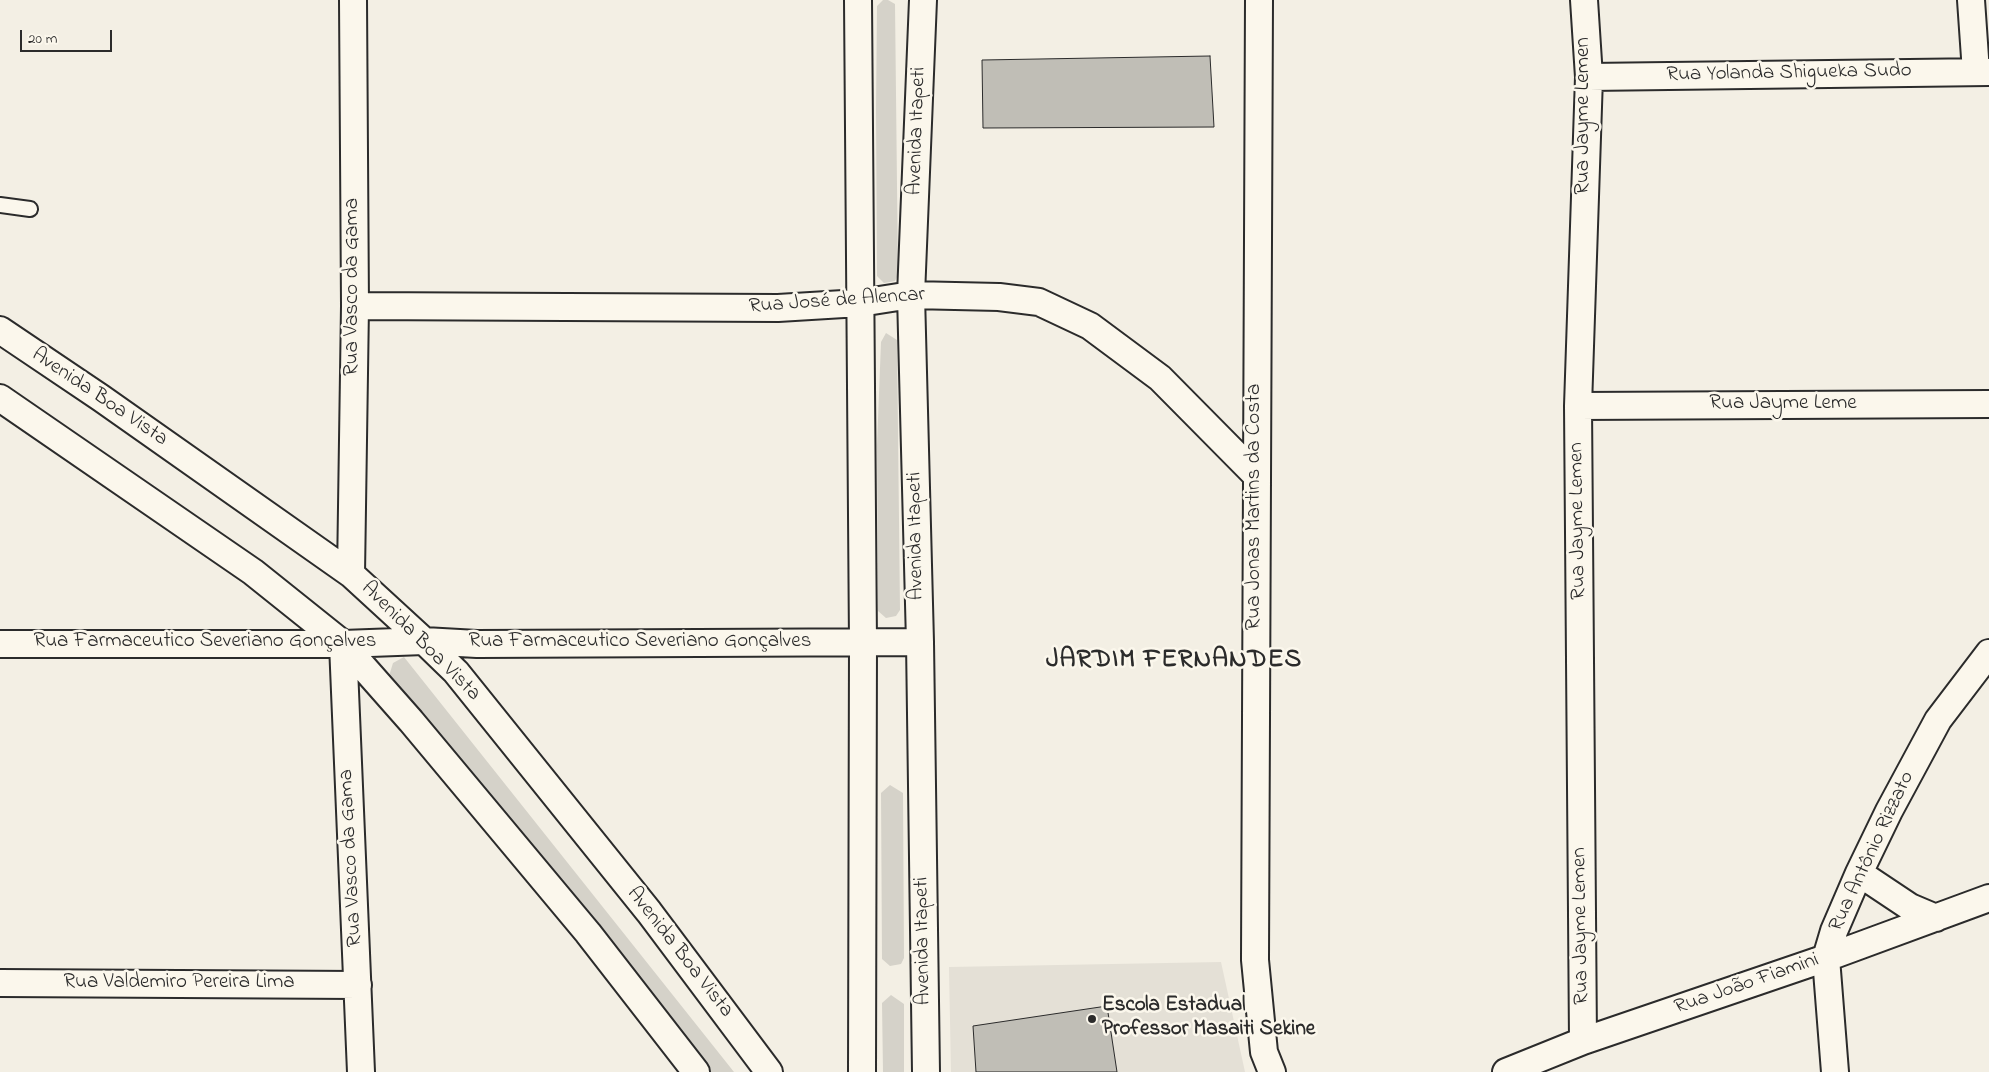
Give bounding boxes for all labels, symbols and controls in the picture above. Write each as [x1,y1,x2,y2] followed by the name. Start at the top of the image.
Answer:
[22,20,115,52] scale bar
[28,28,57,50] text: 20 m
[1572,37,1598,195] street label: Rua Jayme Lemen
[1666,59,1912,89] street label: Rua Yolanda Shigueka Sudo
[903,66,933,196] street label: Avenida Itapeti
[341,198,367,376] street label: Rua Vasco da Gama
[748,283,926,321] street label: Rua José de Alencar
[26,343,172,453] street label: Avenida Boa Vista
[1243,384,1269,630] street label: Rua Jonas Martins da Costa
[1709,392,1857,418] street label: Rua Jayme Leme
[1565,442,1593,600] street label: Rua Jayme Lemen
[903,471,931,601] street label: Avenida Itapeti
[355,577,485,707] street label: Avenida Boa Vista
[34,630,376,656] street label: Rua Farmaceutico Severiano Gonçalves
[469,630,811,656] street label: Rua Farmaceutico Severiano Gonçalves
[1044,646,1304,678] district label: JARDIM FERNANDES
[335,768,369,948] street label: Rua Vasco da Gama
[1825,768,1921,936] street label: Rua Antônio Rizzato
[1568,847,1596,1005] street label: Rua Jayme Lemen
[910,876,938,1006] street label: Avenida Itapeti
[620,883,738,1023] street label: Avenida Boa Vista
[1671,948,1823,1022] street label: Rua João Fiamini
[63,971,295,997] street label: Rua Valdemiro Pereira Lima
[1102,994,1315,1044] place label: Escola Estadual Professor Masaiti Sekine
[1086,1013,1098,1025] marker: Escola Estadual Professor Masaiti Sekine

